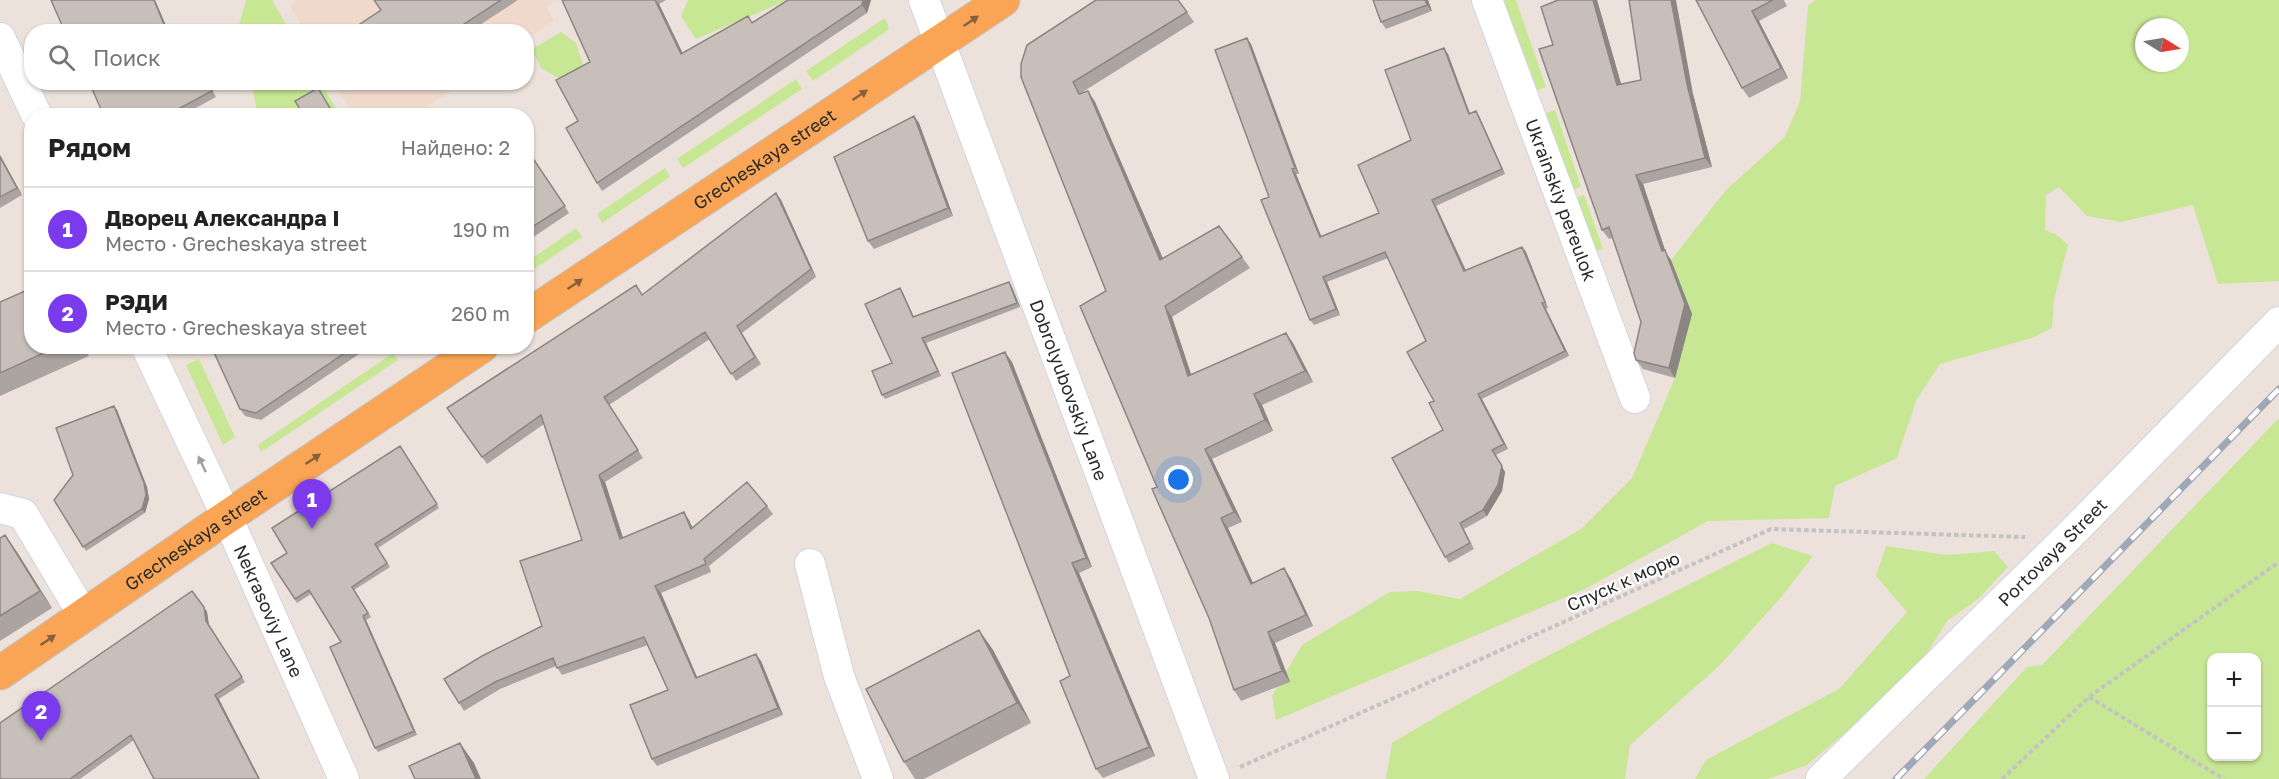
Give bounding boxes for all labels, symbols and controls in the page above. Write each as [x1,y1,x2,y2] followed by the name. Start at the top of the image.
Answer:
[963,15,979,27] one-way arrow
[2135,18,2189,72] north arrow
[24,24,534,90] search box
[45,41,78,74] icon: search
[93,44,161,71] text: Поиск
[852,90,868,101] one-way arrow
[689,103,840,214] street label: Grecheskaya street
[1521,115,1601,284] street label: Ukrainskiy pereulok
[48,132,131,163] text: Рядом
[401,135,510,159] text: Найдено: 2
[105,204,340,231] text: Дворец Александра I
[62,217,73,241] text: 1
[453,217,510,241] text: 190 m
[105,231,367,255] text: Место · Grecheskaya street
[567,279,583,290] one-way arrow
[105,288,168,315] text: РЭДИ
[1025,296,1113,483] street label: Dobrolyubovskiy Lane
[61,301,74,325] text: 2
[451,301,510,325] text: 260 m
[105,315,367,339] text: Место · Grecheskaya street
[305,453,321,465] one-way arrow
[197,455,206,472] one-way arrow
[1164,465,1193,494] your location
[292,480,332,529] pin: 1
[120,483,270,595] street label: Grecheskaya street
[1993,493,2111,611] street label: Portovaya Street
[230,541,308,681] street label: Nekrasoviy Lane
[1563,546,1683,616] street label: Спуск к морю
[40,634,56,646] one-way arrow
[2207,653,2261,761] map controls
[2207,653,2261,707] button: +
[22,692,60,741] pin: 2
[2207,707,2261,761] button: −

